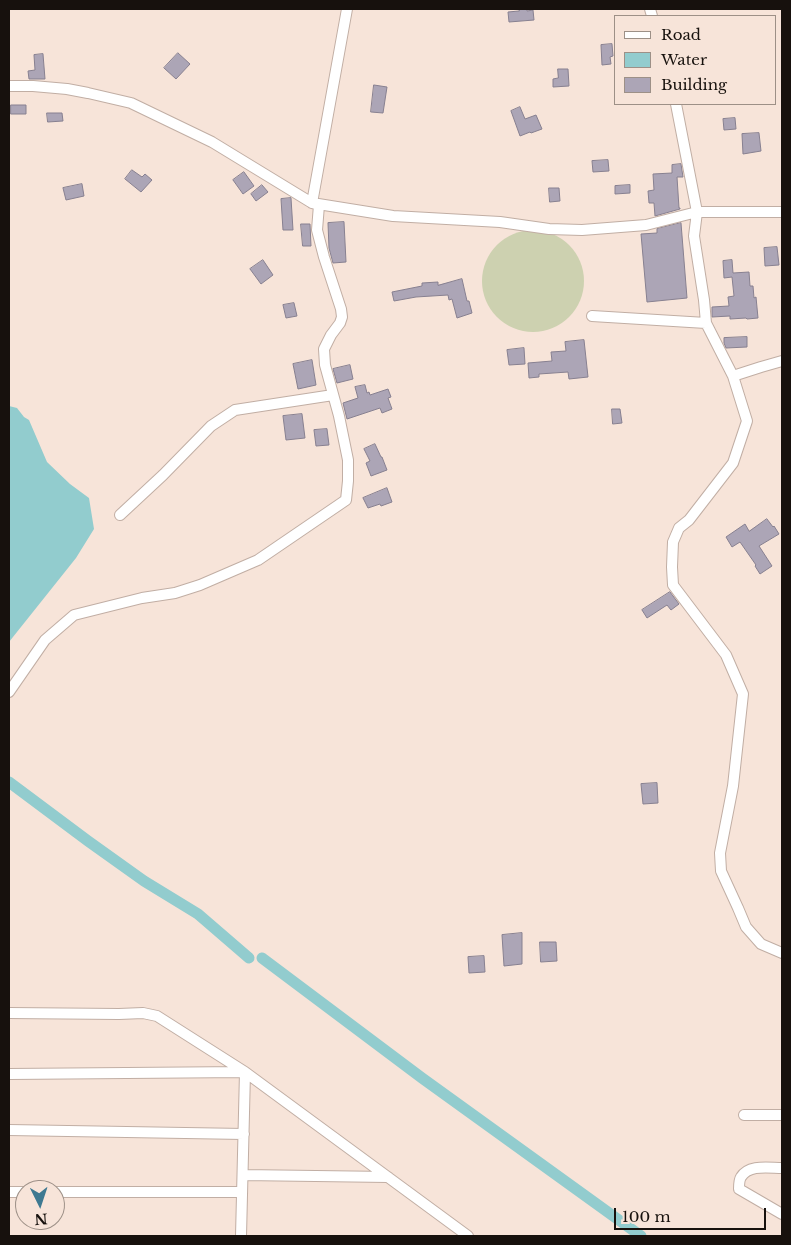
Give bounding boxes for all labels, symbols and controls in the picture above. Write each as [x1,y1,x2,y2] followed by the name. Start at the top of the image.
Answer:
[614,15,776,105] legend
[661,25,701,44] text: Road
[661,50,707,69] text: Water
[661,75,727,94] text: Building
[15,1180,65,1230] north arrow
[616,1198,768,1230] scale bar
[622,1207,671,1226] text: 100 m
[34,1210,48,1228] text: N

